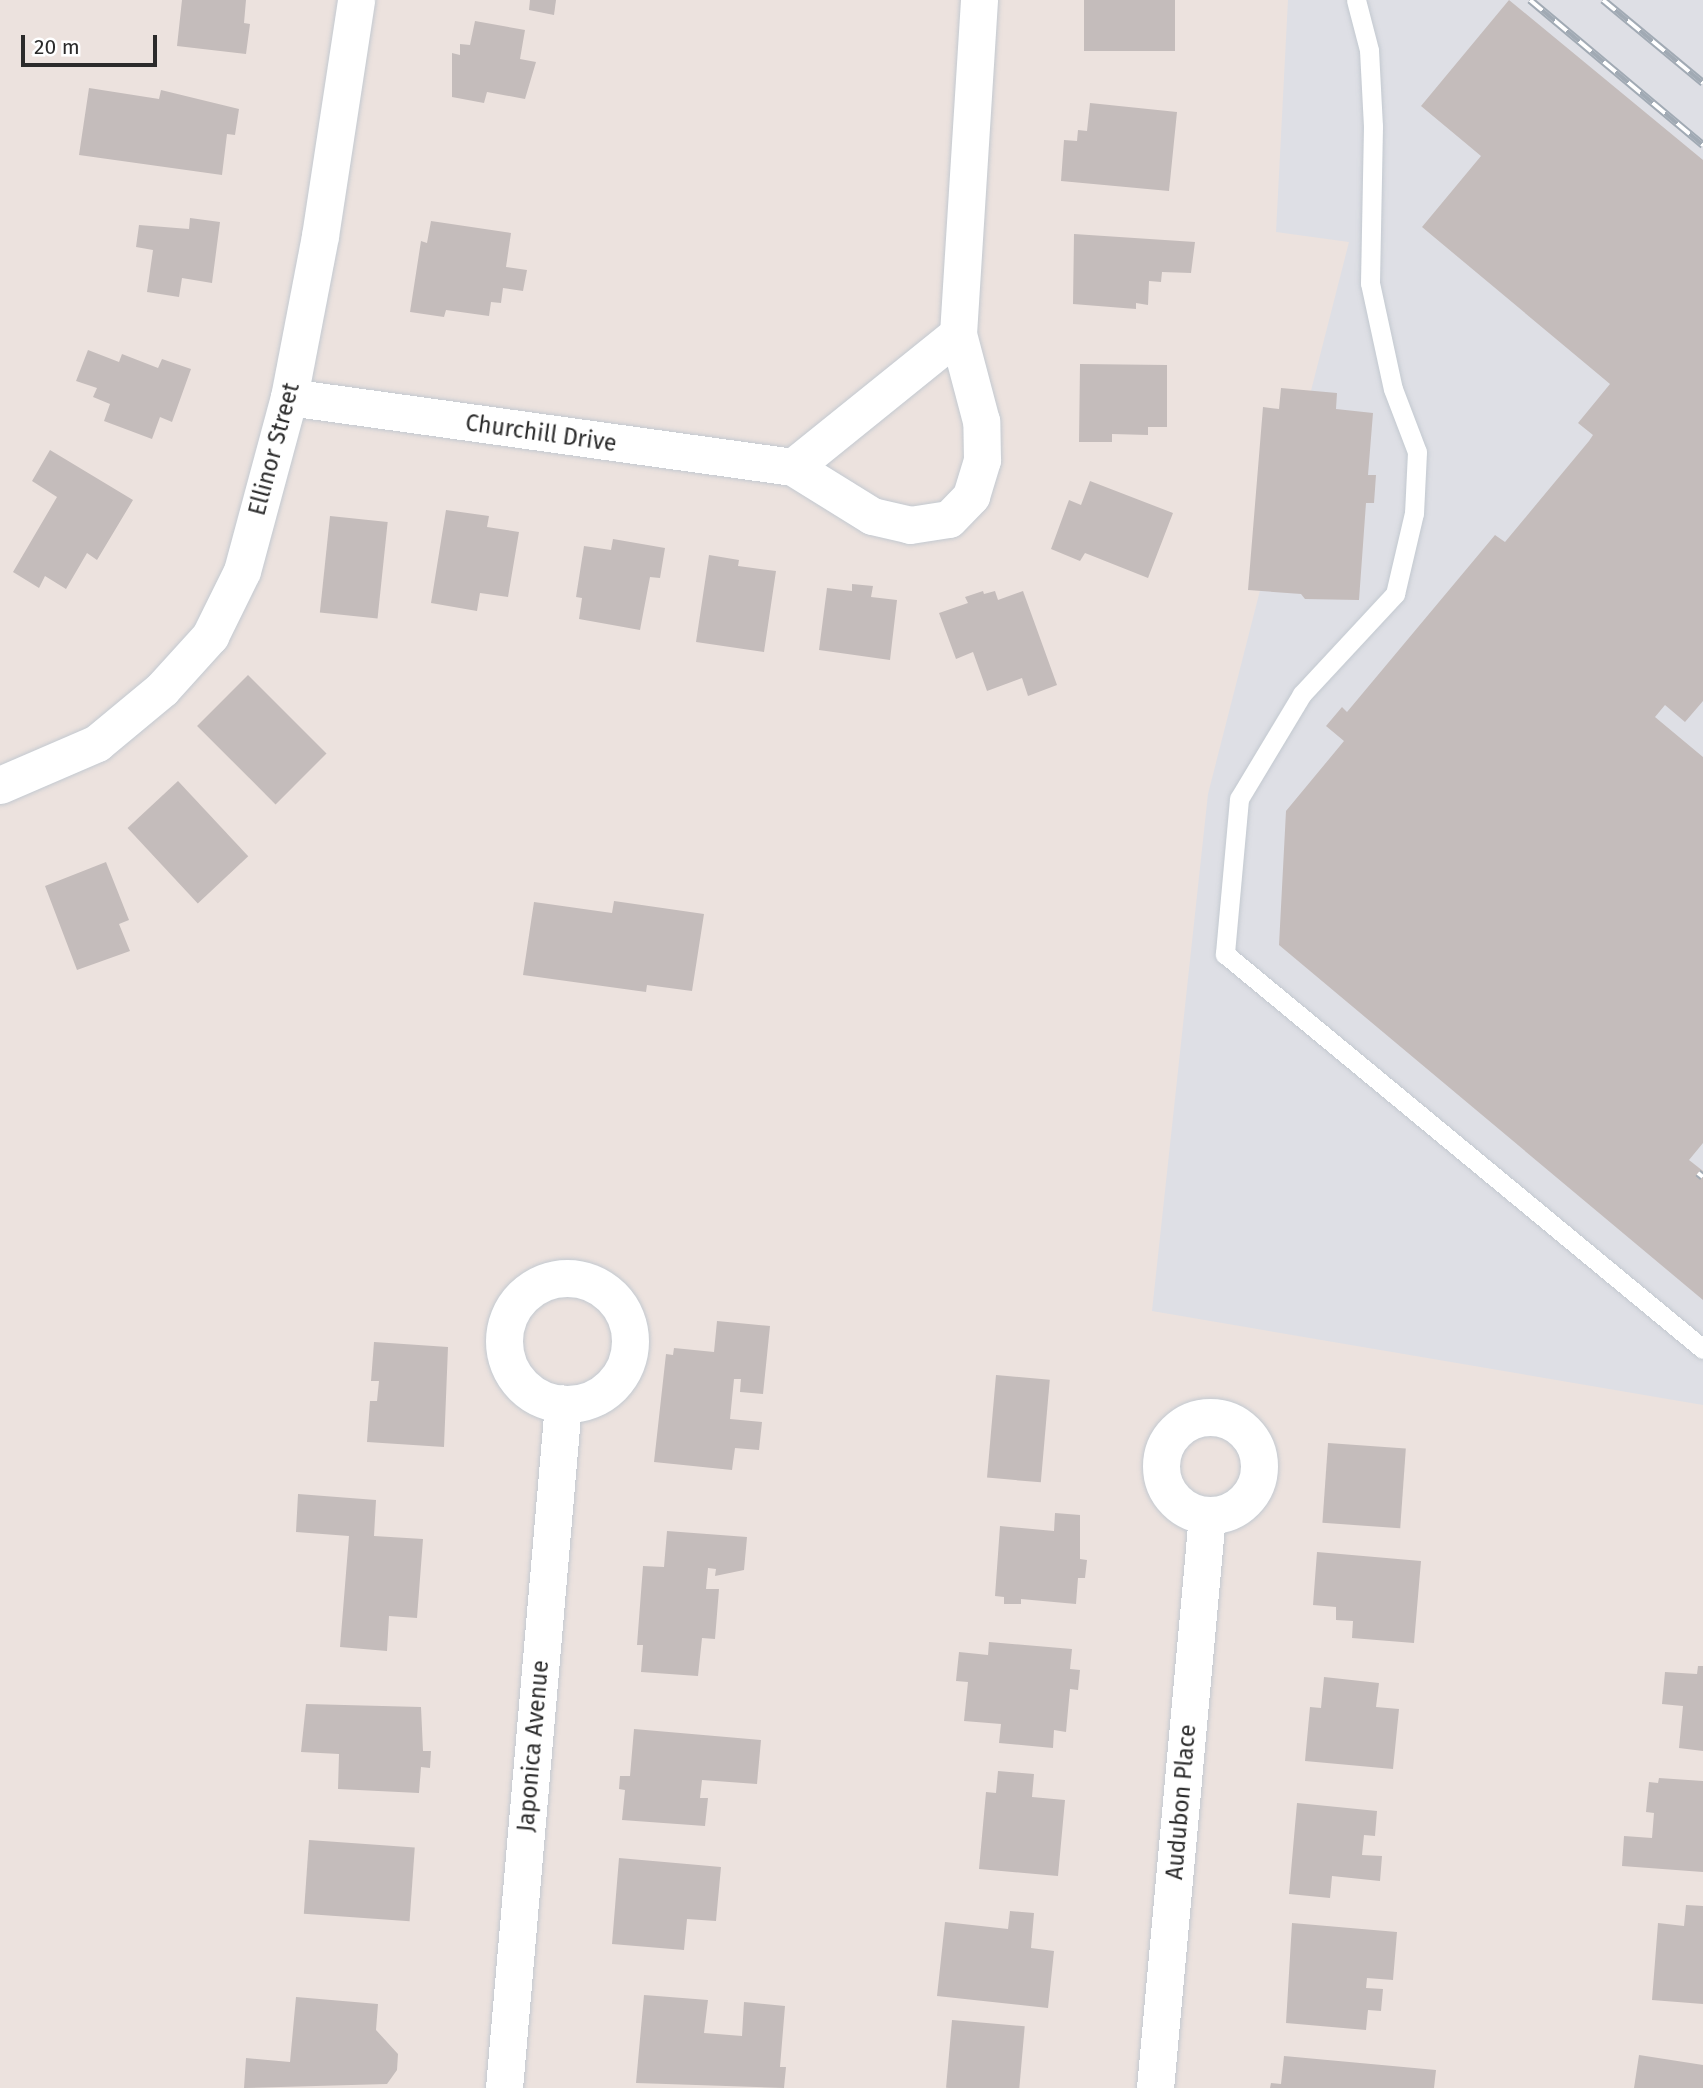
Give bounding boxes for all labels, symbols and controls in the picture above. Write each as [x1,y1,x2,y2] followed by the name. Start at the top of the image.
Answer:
[24,21,161,65] scale bar
[34,34,80,60] text: 20 m
[243,380,305,518] street label: Ellinor Street
[464,409,618,457] street label: Churchill Drive
[512,1659,554,1833] street label: Japonica Avenue
[1160,1723,1202,1881] street label: Audubon Place

